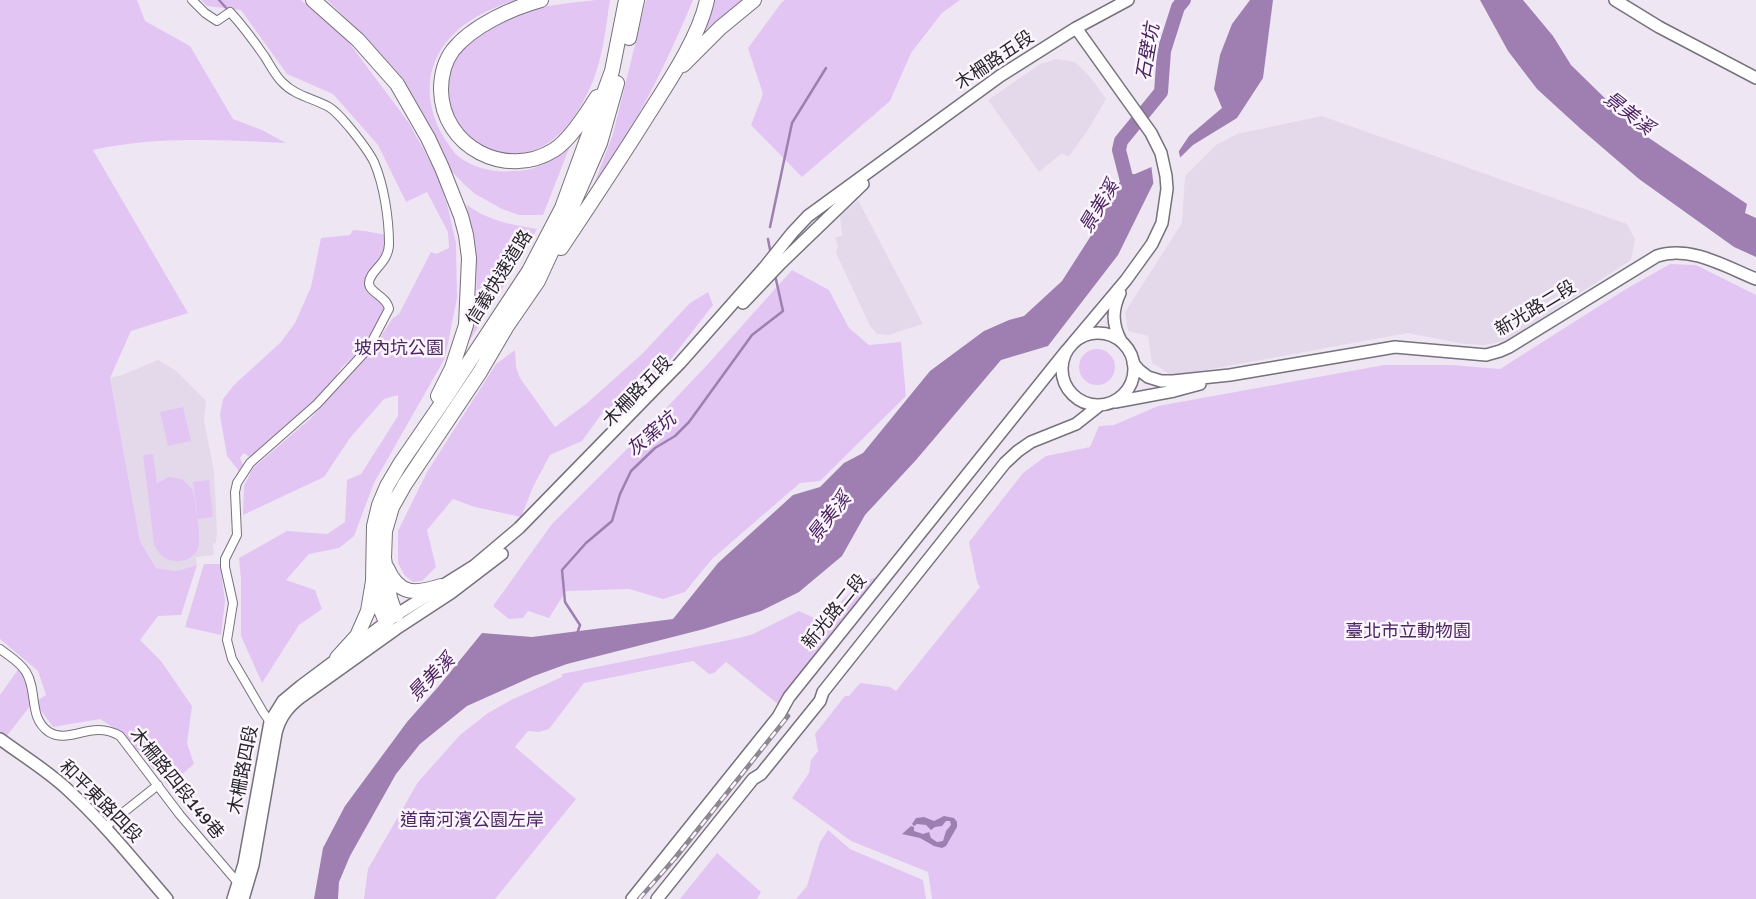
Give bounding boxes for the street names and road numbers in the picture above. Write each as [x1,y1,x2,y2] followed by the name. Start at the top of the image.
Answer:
[952,27,1038,95] street label: 木柵路五段
[462,226,538,330] street label: 信義快速道路
[1492,277,1580,341] street label: 新光路二段
[599,352,677,432] street label: 木柵路五段
[798,570,872,654] street label: 新光路二段
[124,724,228,844] street label: 木柵路四段149巷
[225,724,263,816] street label: 木柵路四段
[54,756,146,848] street label: 和平東路四段

